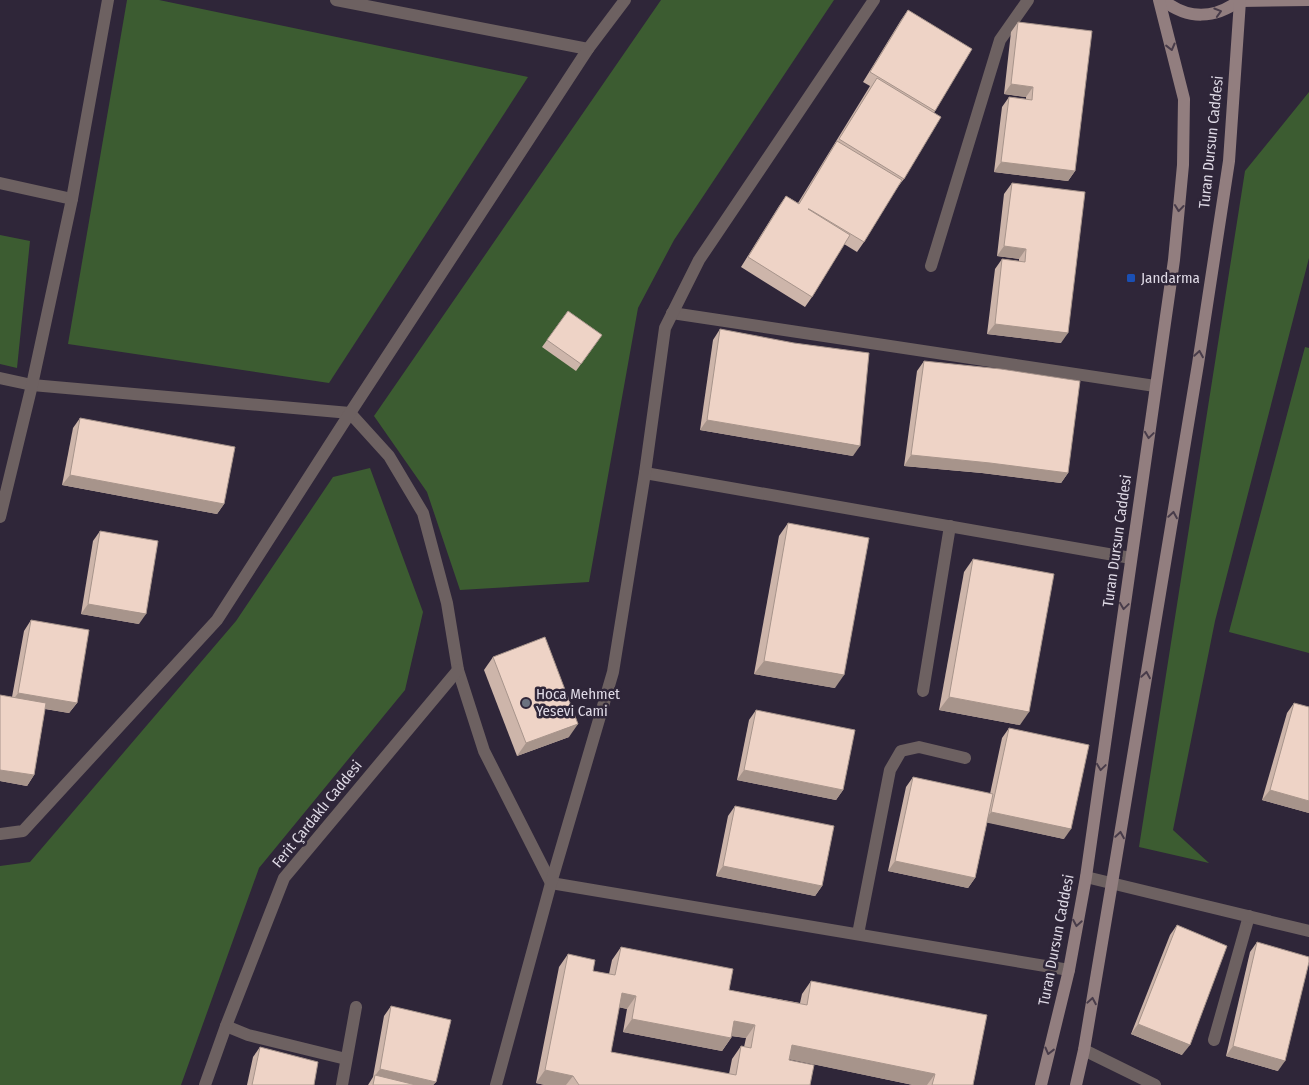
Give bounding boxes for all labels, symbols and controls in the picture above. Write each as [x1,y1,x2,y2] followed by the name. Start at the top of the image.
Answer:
[1214,7,1222,17] one-way arrow
[1165,43,1176,52] one-way arrow
[1195,75,1227,209] street label: Turan Dursun Caddesi
[1174,204,1185,212] one-way arrow
[1141,269,1200,287] place label: Jandarma
[1125,272,1137,284] marker: Jandarma
[1194,350,1204,359] one-way arrow
[1144,430,1154,439] one-way arrow
[1099,474,1135,608] street label: Turan Dursun Caddesi
[1167,510,1177,519] one-way arrow
[1119,602,1130,610] one-way arrow
[1140,671,1151,679] one-way arrow
[536,685,620,720] place label: Hoca Mehmet Yesevi Cami
[520,697,532,709] marker: Hoca Mehmet Yesevi Cami
[268,757,366,871] street label: Ferit Çardaklı Caddesi
[1097,763,1107,771] one-way arrow
[1114,831,1125,839] one-way arrow
[1034,873,1078,1007] street label: Turan Dursun Caddesi
[1073,919,1083,928] one-way arrow
[1086,997,1096,1006] one-way arrow
[1044,1047,1055,1056] one-way arrow

